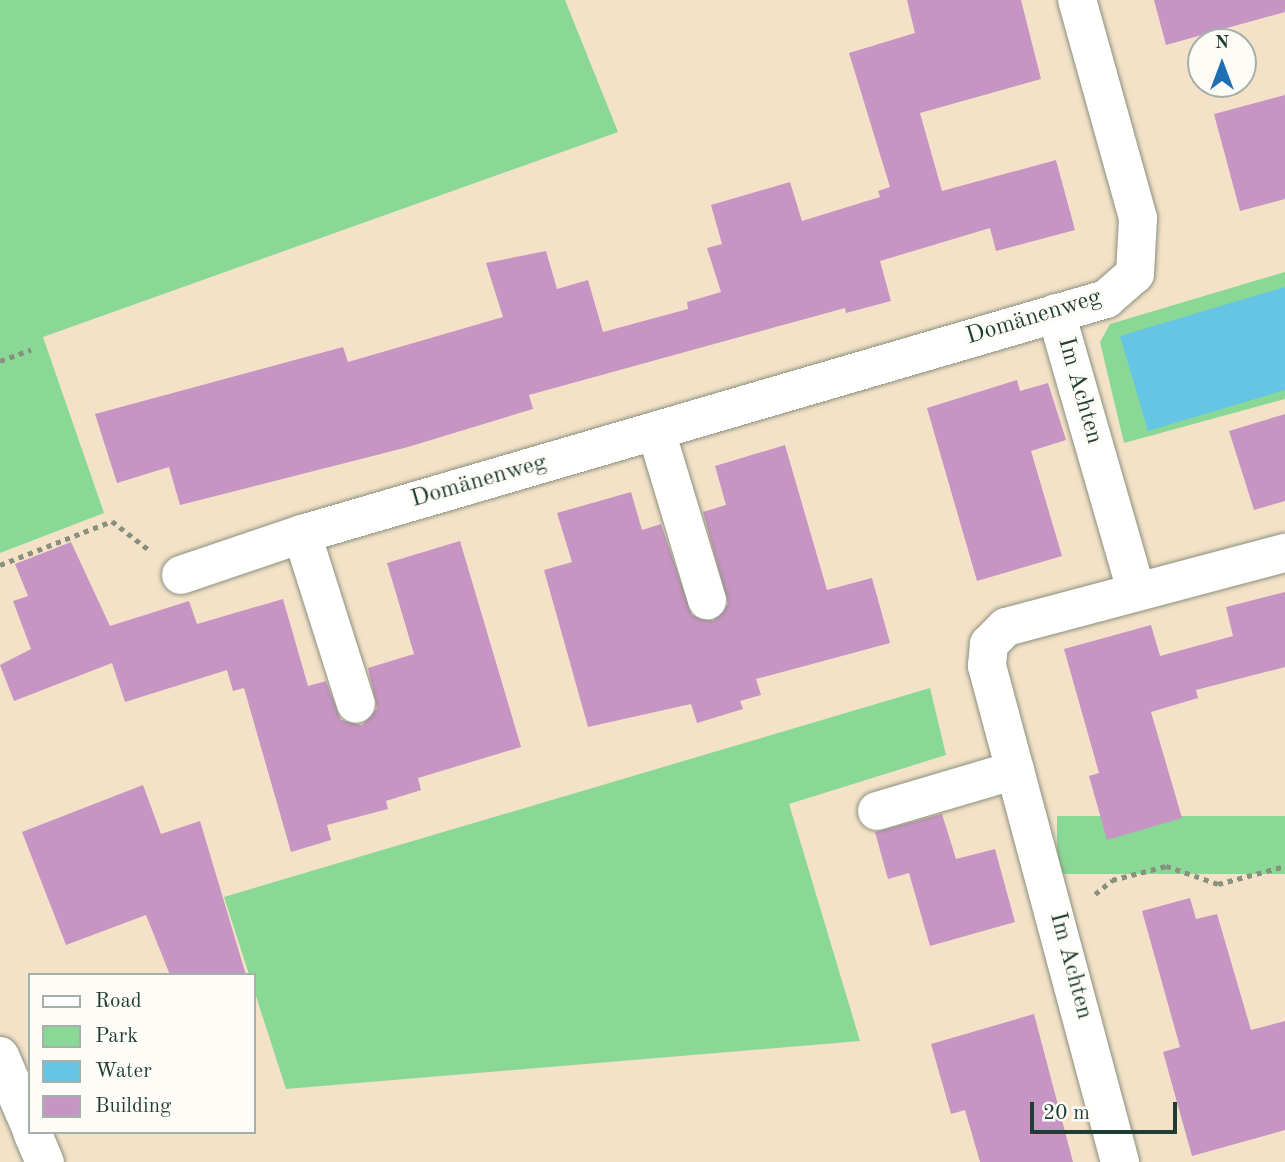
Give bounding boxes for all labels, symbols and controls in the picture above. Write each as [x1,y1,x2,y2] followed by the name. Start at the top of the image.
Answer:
[1187,28,1257,98] north arrow
[1215,34,1229,53] text: N
[963,284,1105,352] street label: Domänenweg
[1050,334,1108,448] street label: Im Achten
[408,449,550,515] street label: Domänenweg
[1042,909,1098,1023] street label: Im Achten
[28,973,256,1134] legend
[95,991,142,1012] text: Road
[95,1026,138,1047] text: Park
[95,1061,152,1082] text: Water
[1033,1088,1180,1132] scale bar
[95,1096,171,1117] text: Building
[1043,1103,1090,1124] text: 20 m

